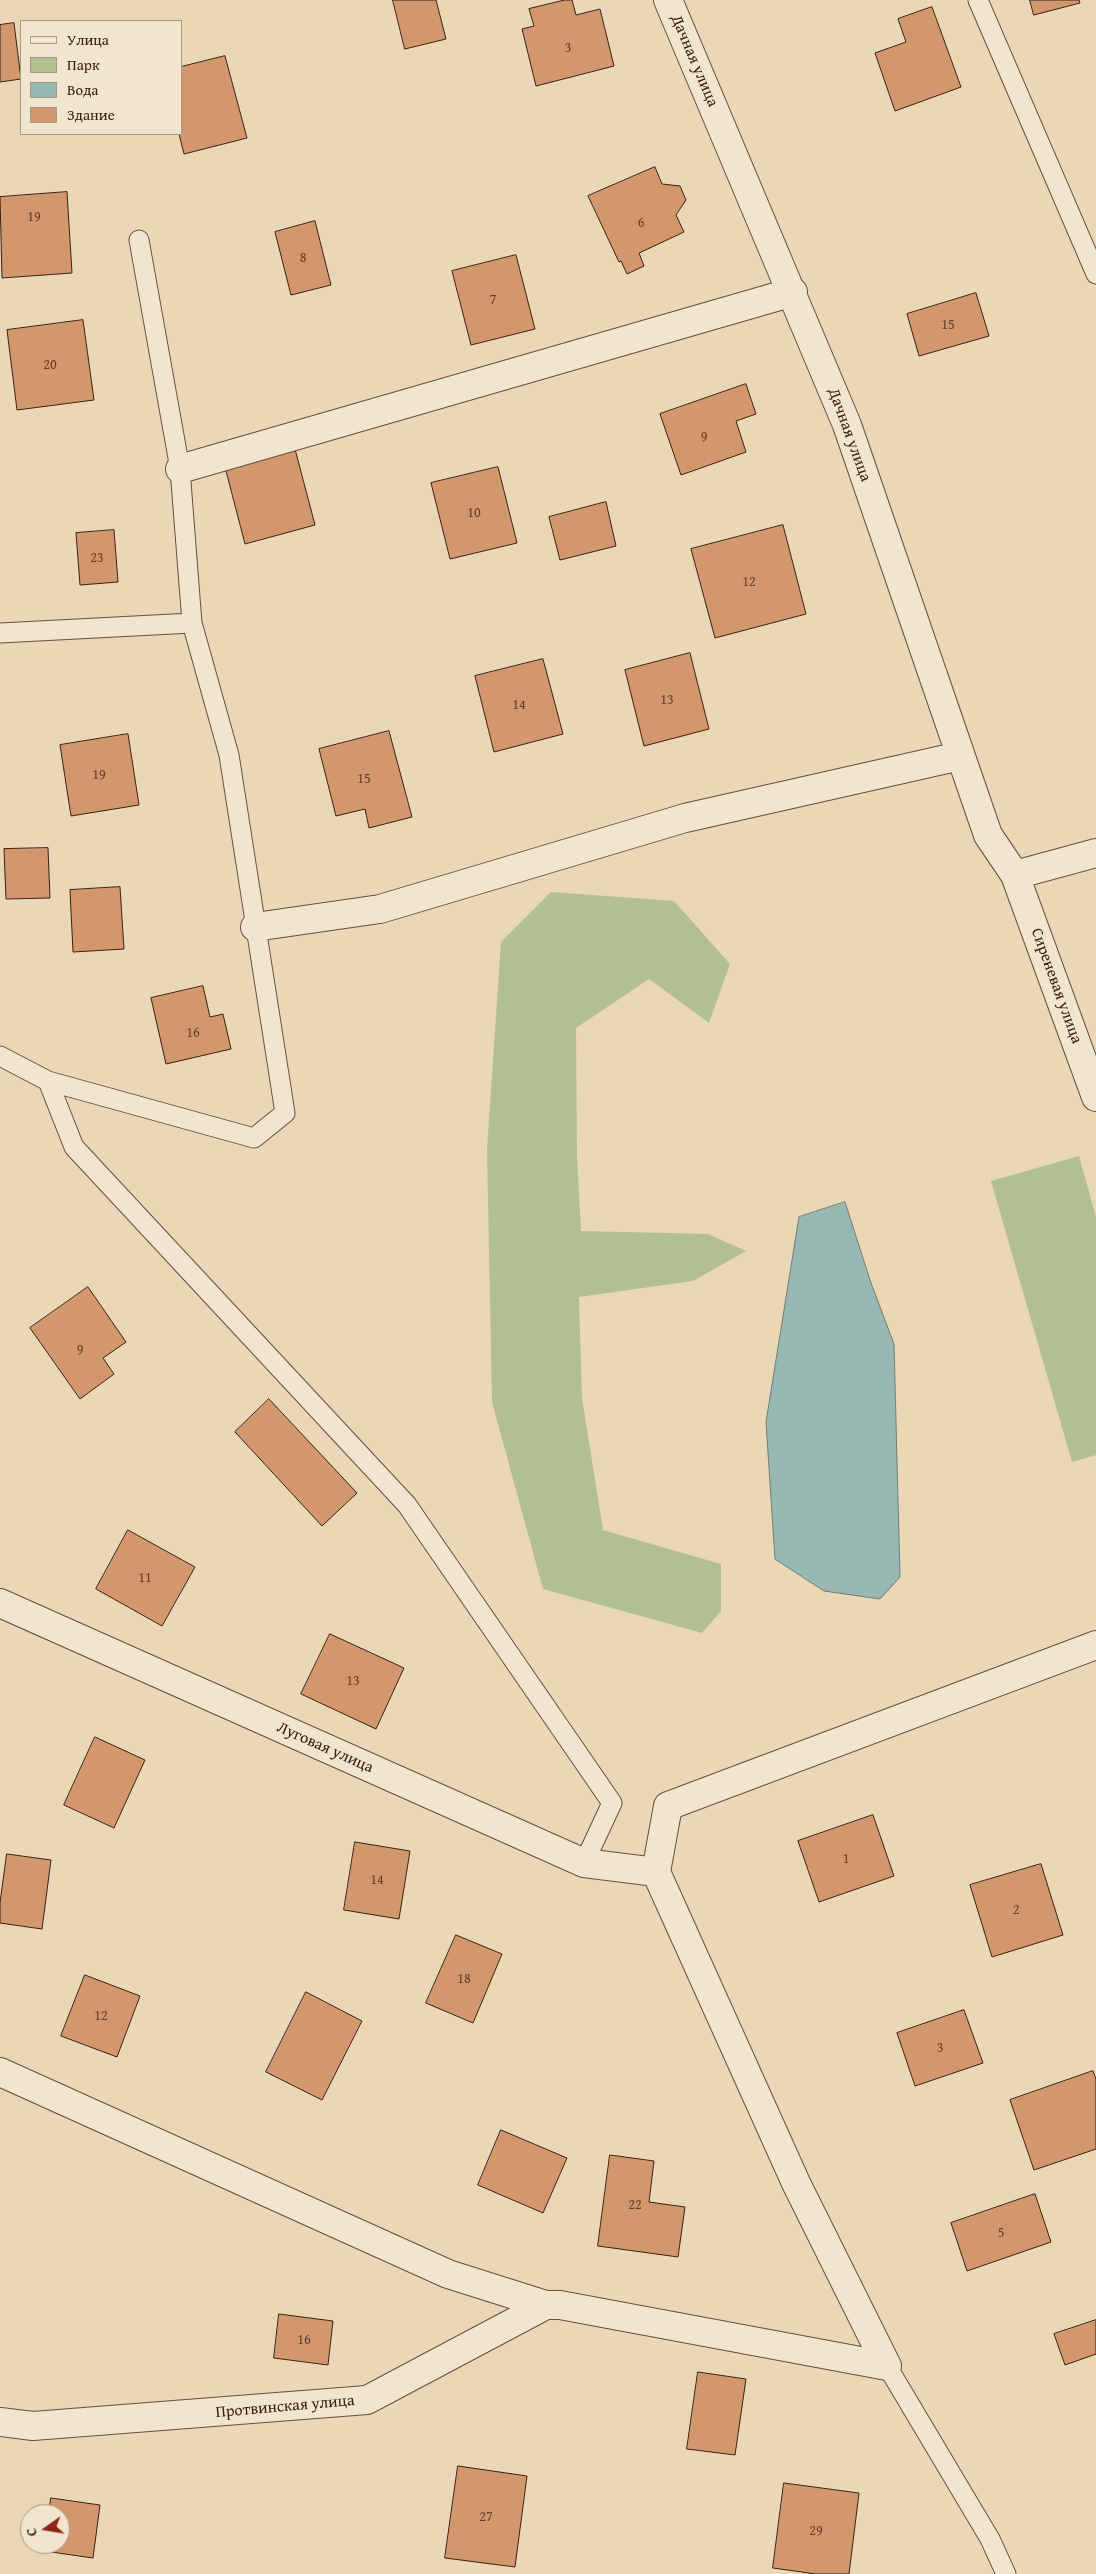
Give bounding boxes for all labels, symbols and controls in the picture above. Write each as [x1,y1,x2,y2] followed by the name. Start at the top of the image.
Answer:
[666,12,722,110] street label: Дачная улица
[20,20,182,135] legend
[67,29,109,50] text: Улица
[565,40,571,56] house number: 3
[67,54,100,75] text: Парк
[67,79,98,100] text: Вода
[67,104,115,125] text: Здание
[27,209,41,225] house number: 19
[638,215,644,231] house number: 6
[300,250,306,266] house number: 8
[490,292,496,308] house number: 7
[941,317,955,333] house number: 15
[43,357,57,373] house number: 20
[823,386,875,484] street label: Дачная улица
[701,429,707,445] house number: 9
[467,505,481,521] house number: 10
[90,550,104,566] house number: 23
[742,574,756,590] house number: 12
[660,692,674,708] house number: 13
[512,697,526,713] house number: 14
[92,767,106,783] house number: 19
[357,771,371,787] house number: 15
[1026,926,1086,1046] street label: Сиреневая улица
[186,1025,200,1041] house number: 16
[77,1342,83,1358] house number: 9
[138,1570,152,1586] house number: 11
[346,1673,360,1689] house number: 13
[274,1718,376,1778] street label: Луговая улица
[843,1851,849,1867] house number: 1
[370,1872,384,1888] house number: 14
[1013,1902,1019,1918] house number: 2
[457,1971,471,1987] house number: 18
[94,2008,108,2024] house number: 12
[937,2040,943,2056] house number: 3
[628,2197,642,2213] house number: 22
[998,2225,1004,2241] house number: 5
[297,2332,311,2348] house number: 16
[215,2391,355,2423] street label: Протвинская улица
[20,2504,70,2554] north arrow
[479,2509,493,2525] house number: 27
[809,2523,823,2539] house number: 29
[21,2526,42,2538] text: С

